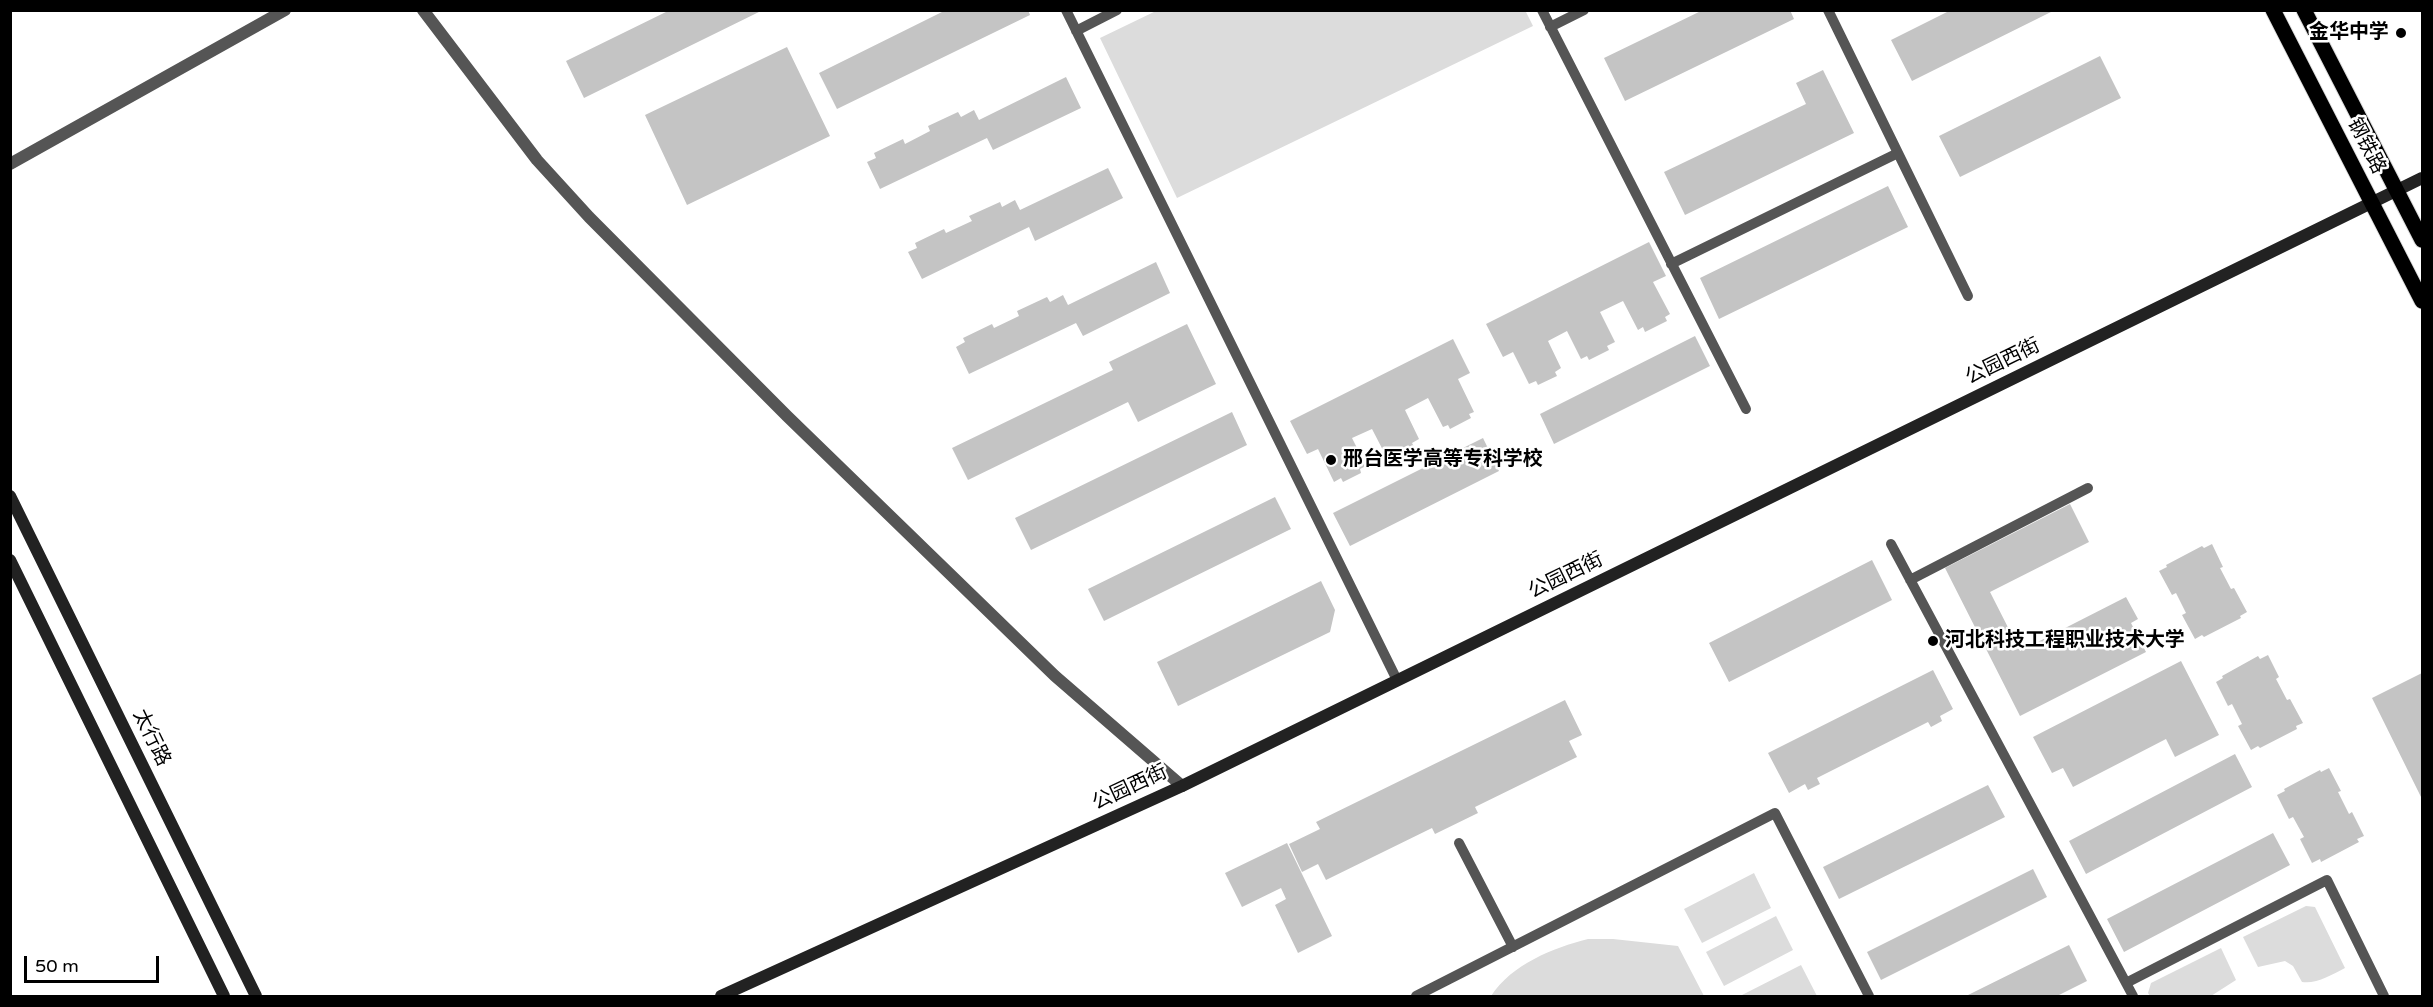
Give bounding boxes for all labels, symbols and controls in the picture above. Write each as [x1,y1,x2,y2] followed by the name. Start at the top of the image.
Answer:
[2309,21,2389,45] place label: 金华中学
[2394,26,2408,40] marker: 金华中学
[2342,114,2390,178] street label: 钢铁路
[1962,334,2044,390] street label: 公园西街
[1343,448,1543,472] place label: 邢台医学高等专科学校
[1324,453,1338,467] marker: 邢台医学高等专科学校
[1525,548,1607,604] street label: 公园西街
[1945,629,2185,653] place label: 河北科技工程职业技术大学
[1926,634,1940,648] marker: 河北科技工程职业技术大学
[127,706,175,770] street label: 太行路
[1089,760,1171,816] street label: 公园西街
[27,944,162,982] scale bar
[35,955,79,977] text: 50 m

